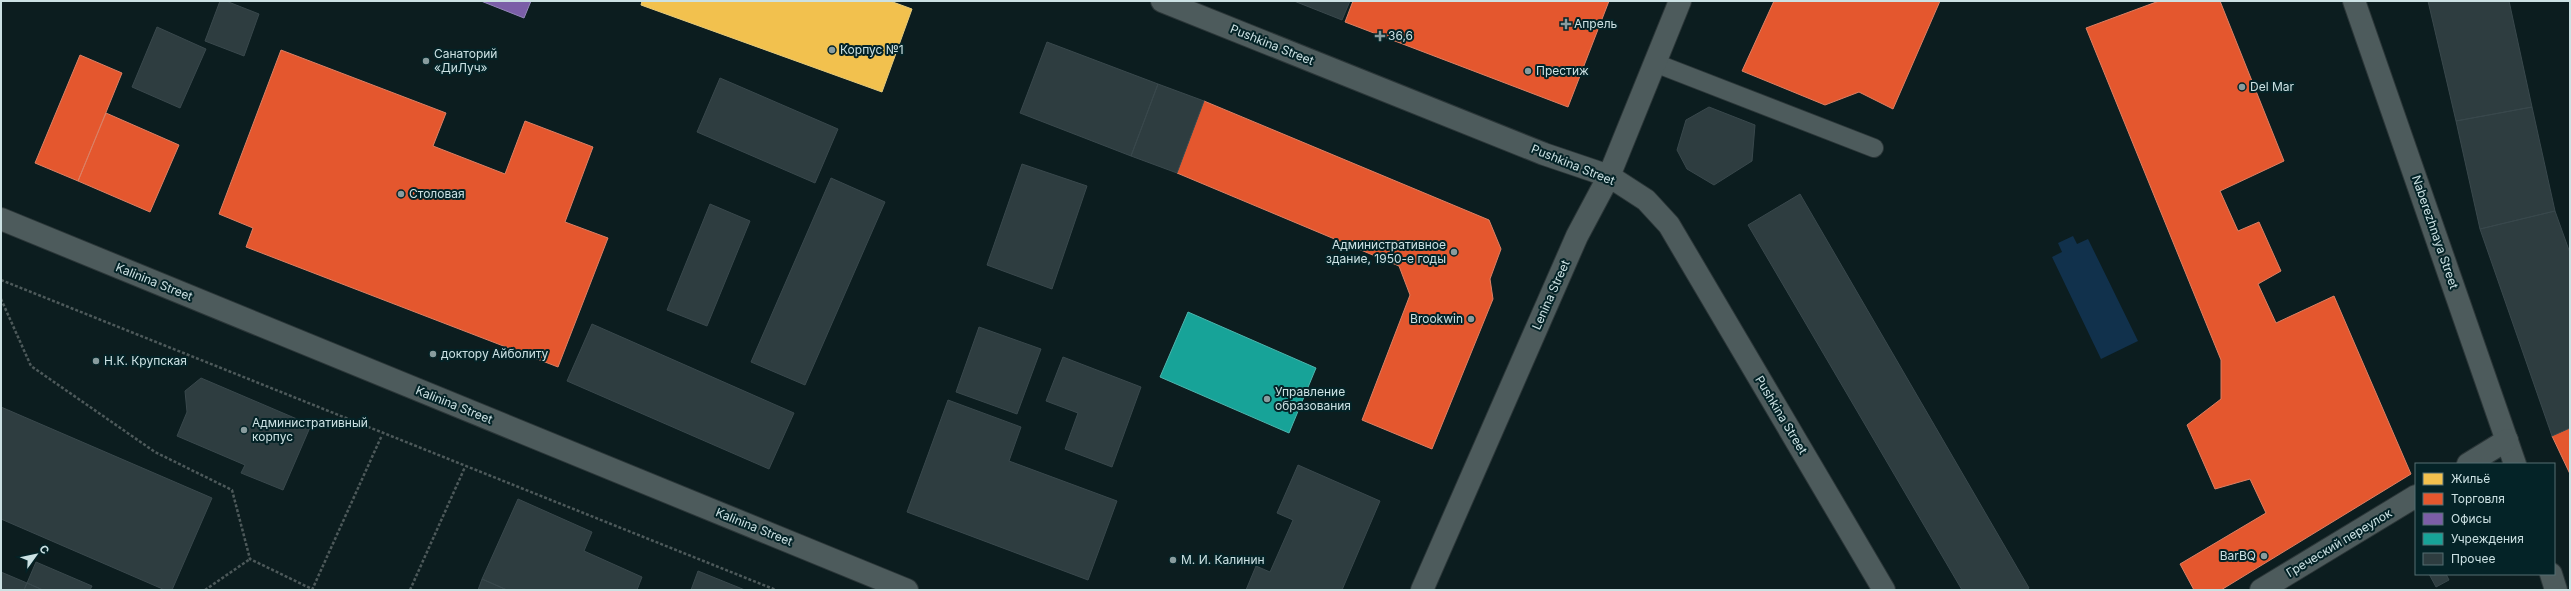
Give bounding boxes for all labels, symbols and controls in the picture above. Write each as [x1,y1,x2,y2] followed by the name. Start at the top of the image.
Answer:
[1574,16,1618,31] place label: Апрель
[1561,19,1571,29] marker: Апрель
[1228,21,1316,68] street label: Pushkina Street
[1388,28,1413,43] place label: 36,6
[1375,31,1385,41] marker: 36,6
[840,42,904,57] place label: Корпус №1
[827,45,837,55] marker: Корпус №1
[434,46,497,75] place label: Санаторий «ДиЛуч»
[421,56,431,66] marker: Санаторий «ДиЛуч»
[1536,63,1589,78] place label: Престиж
[1523,66,1533,76] marker: Престиж
[2250,79,2295,94] place label: Del Mar
[2237,82,2247,92] marker: Del Mar
[1529,141,1617,188] street label: Pushkina Street
[2409,173,2462,291] street label: Naberezhnaya Street
[409,186,465,201] place label: Столовая
[396,189,406,199] marker: Столовая
[1326,237,1446,266] place label: Административное здание, 1950-е годы
[1449,247,1459,257] marker: Административное здание, 1950-е годы
[1528,257,1573,332] street label: Lenina Street
[114,259,195,304] street label: Kalinina Street
[1410,311,1463,326] place label: Brookwin
[1466,314,1476,324] marker: Brookwin
[441,346,549,361] place label: доктору Айболиту
[428,349,438,359] marker: доктору Айболиту
[104,353,187,368] place label: Н.К. Крупская
[91,356,101,366] marker: Н.К. Крупская
[1752,373,1811,457] street label: Pushkina Street
[414,382,495,427] street label: Kalinina Street
[1275,384,1351,413] place label: Управление образования
[1262,394,1272,404] marker: Управление образования
[252,415,368,444] place label: Административный корпус
[239,425,249,435] marker: Административный корпус
[2415,463,2555,575] legend
[2451,471,2490,486] text: Жильё
[2451,491,2505,506] text: Торговля
[714,504,795,549] street label: Kalinina Street
[2283,505,2395,580] street label: Греческий переулок
[2451,511,2491,526] text: Офисы
[2451,531,2524,546] text: Учреждения
[16,535,56,575] north arrow
[36,542,52,557] text: С
[2220,548,2256,563] place label: BarBQ
[2259,551,2269,561] marker: BarBQ
[2451,551,2496,566] text: Прочее
[1181,552,1265,567] place label: М. И. Калинин
[1168,555,1178,565] marker: М. И. Калинин

